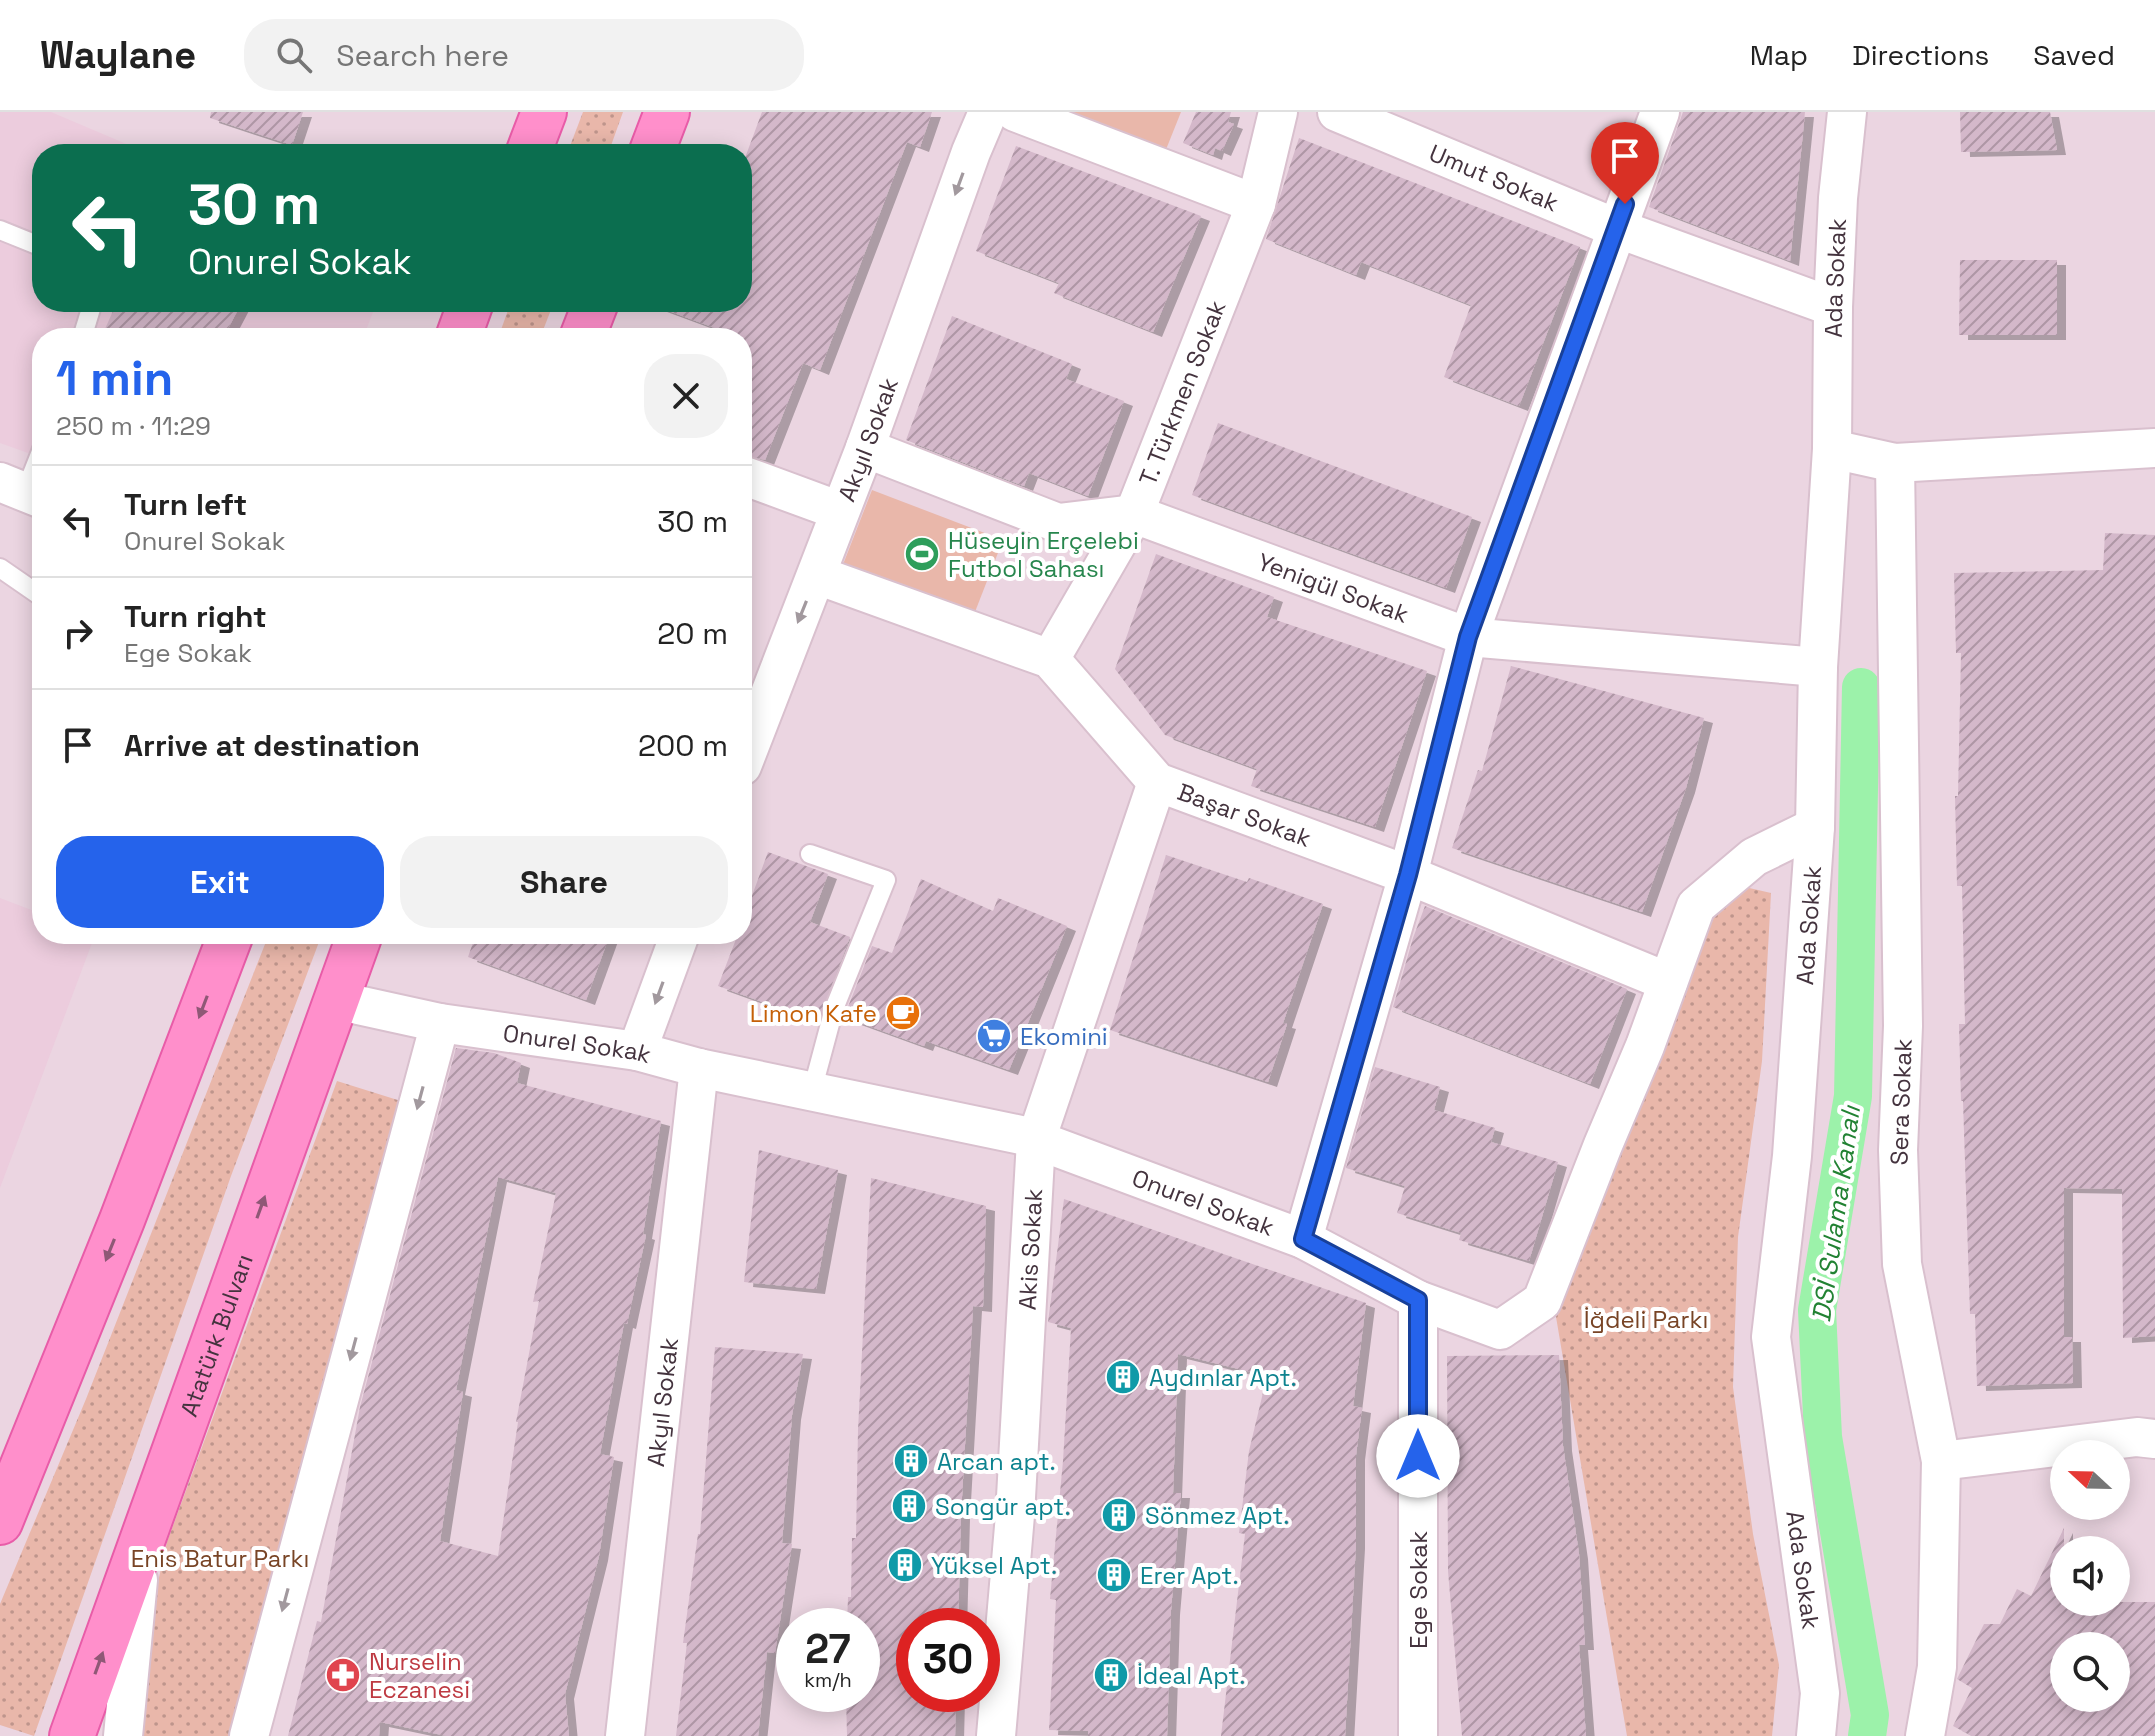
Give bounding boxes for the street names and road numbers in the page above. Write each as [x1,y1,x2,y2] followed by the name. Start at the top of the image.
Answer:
[1425,137,1563,218] street label: Umut Sokak
[1817,218,1853,338] street label: Ada Sokak
[1131,296,1232,490] street label: T. Türkmen Sokak
[830,373,905,506] street label: Akyıl Sokak
[1254,545,1413,629] street label: Yenigül Sokak
[1173,776,1316,853] street label: Başar Sokak
[1788,865,1828,986] street label: Ada Sokak
[501,1017,655,1070] street label: Onurel Sokak
[1883,1038,1919,1166] street label: Sera Sokak
[1128,1161,1279,1242] street label: Onurel Sokak
[1011,1188,1049,1311] street label: Akis Sokak
[173,1250,259,1421] street label: Atatürk Bulvarı
[639,1336,685,1468] street label: Akyıl Sokak
[1779,1509,1827,1631] street label: Ada Sokak
[1403,1531,1434,1649] street label: Ege Sokak

